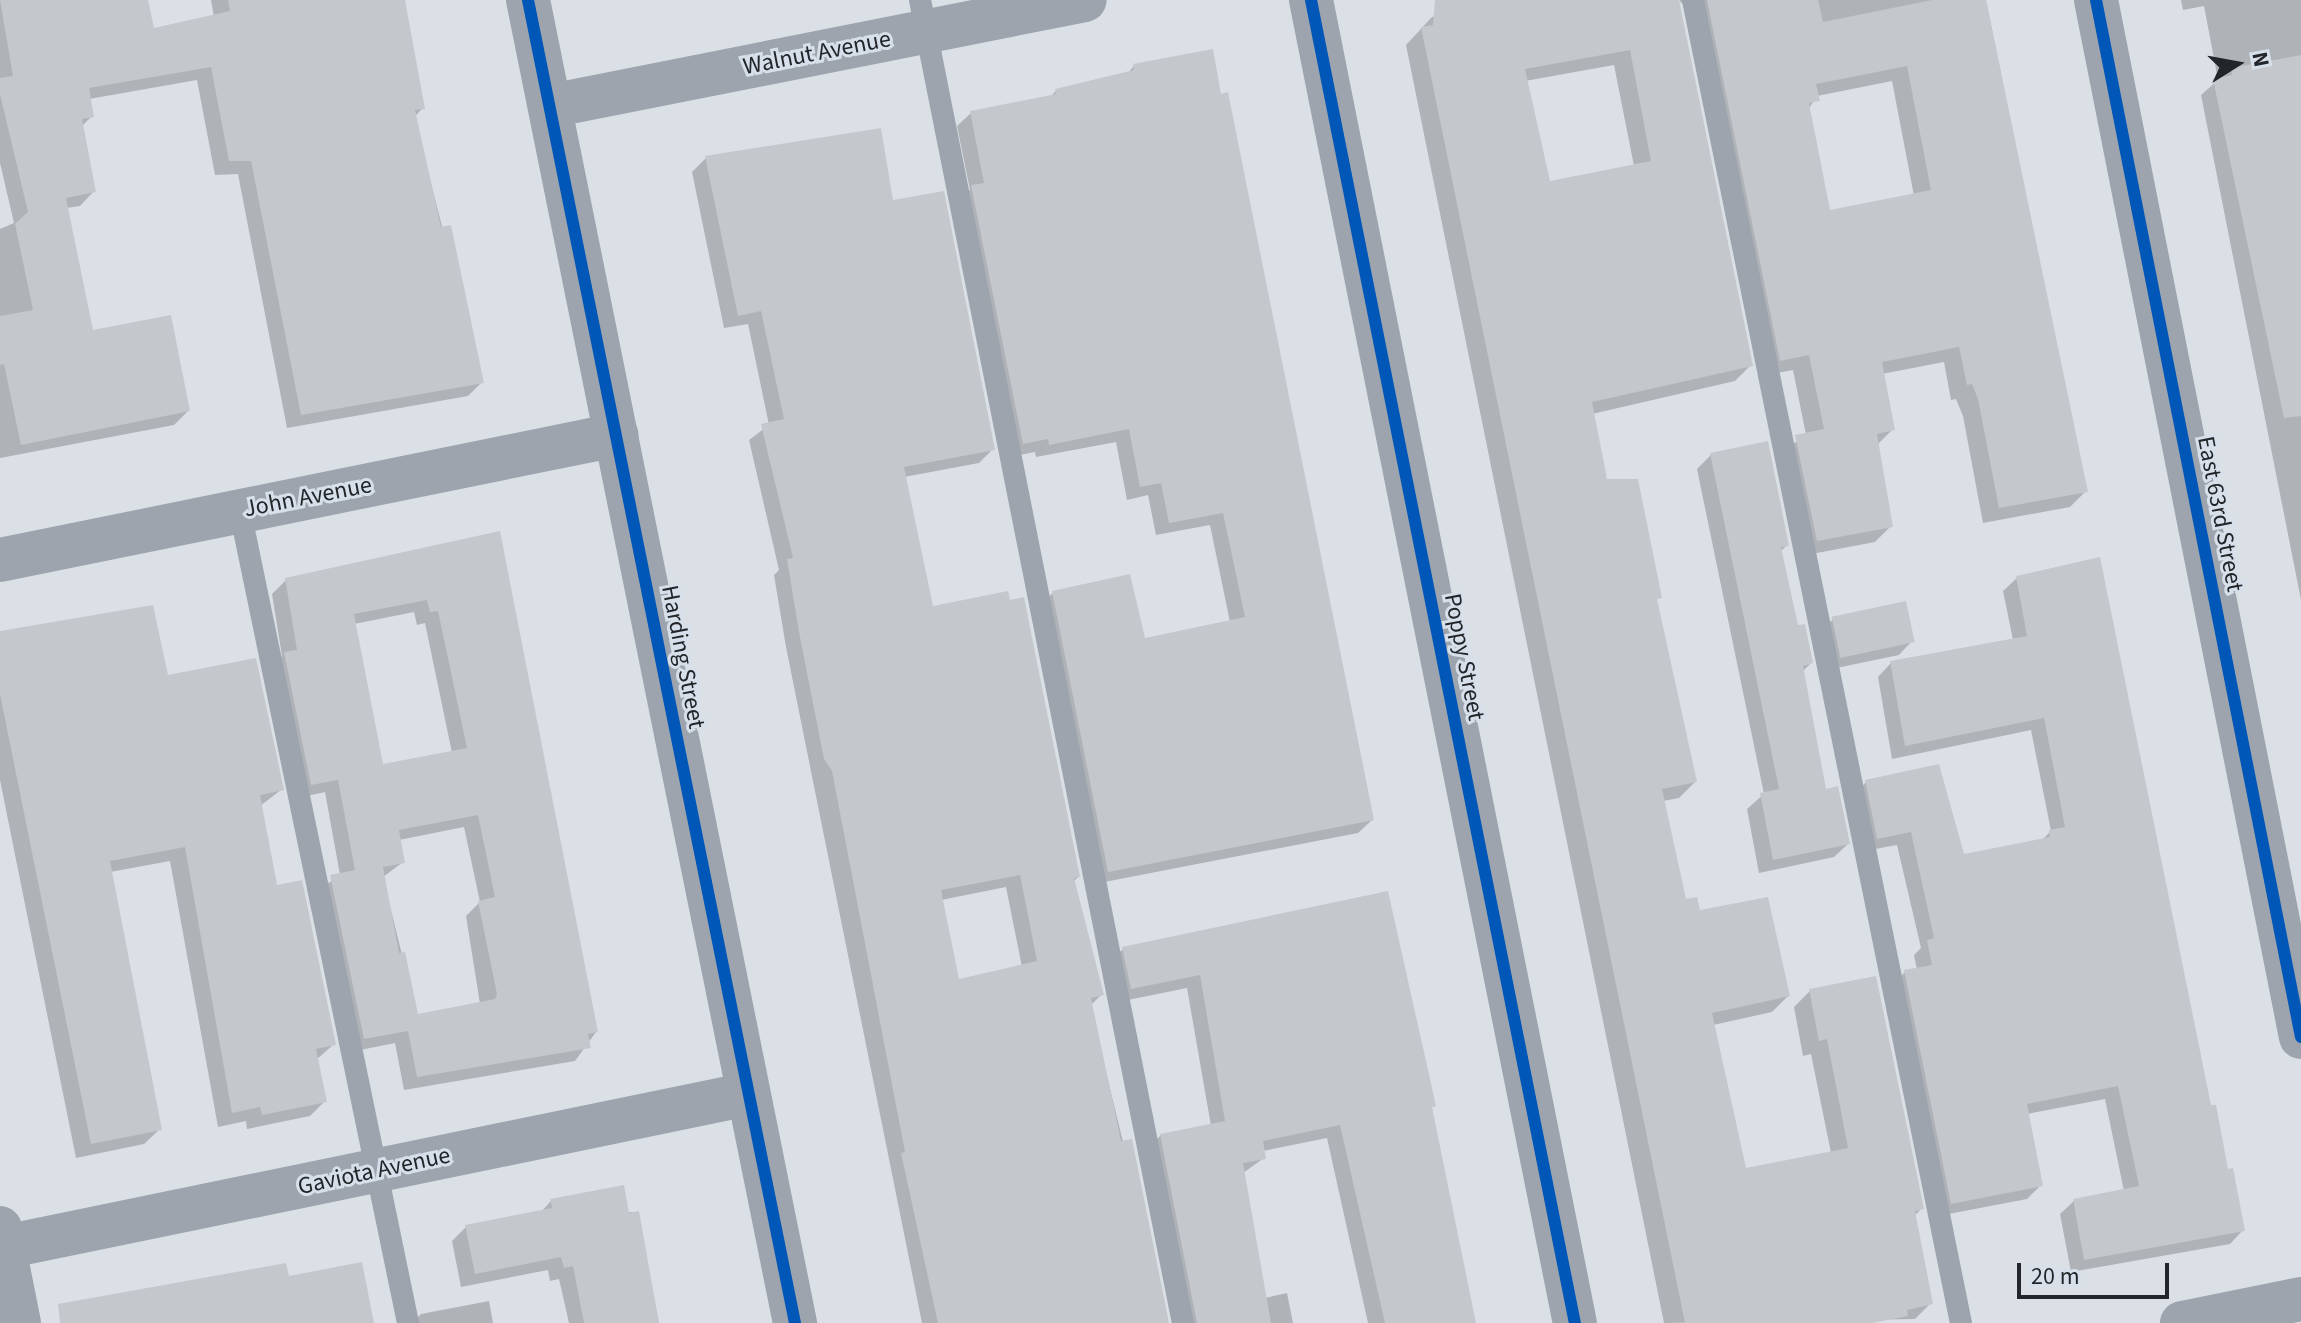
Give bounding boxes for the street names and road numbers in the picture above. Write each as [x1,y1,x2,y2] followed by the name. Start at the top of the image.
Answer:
[741,25,893,81] street label: Walnut Avenue
[2191,434,2249,594] street label: East 63rd Street
[242,471,374,523] street label: John Avenue
[655,583,711,731] street label: Harding Street
[1438,591,1490,723] street label: Poppy Street
[295,1141,453,1201] street label: Gaviota Avenue

